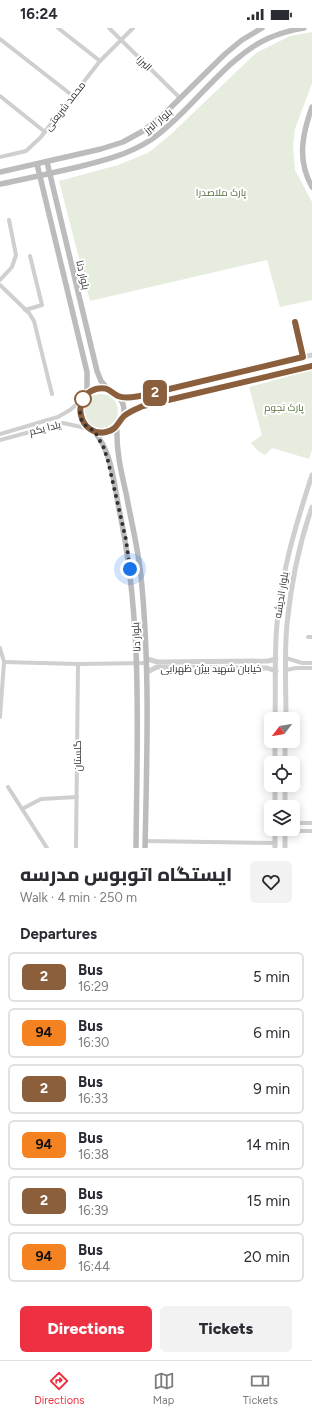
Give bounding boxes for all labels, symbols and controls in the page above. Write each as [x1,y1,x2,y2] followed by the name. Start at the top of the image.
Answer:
[20,5,58,23] text: 16:24
[133,52,155,74] street label: البرز۱
[42,79,88,133] street label: محمد شریعتی
[140,105,175,137] street label: بلوار البرز
[196,186,247,199] park label: پارک ملاصدرا
[73,259,93,291] street label: بلوار دنا
[142,380,168,406] line badge: 2
[151,384,159,401] text: 2
[74,390,92,408] unlabelled marker
[264,401,304,415] park label: پارک نجوم
[28,418,63,439] street label: یلدا یکم
[120,559,140,579] your location
[271,571,291,619] street label: بلوار اندیشه
[128,622,144,652] street label: بلوار دنا
[161,662,261,675] street label: خیابان شهید بیژن ظهرابی
[264,712,300,748] north arrow
[264,712,300,836] map controls
[71,741,84,771] street label: گلستان
[264,756,300,792] button: locate
[264,800,300,836] button: layers
[250,861,292,903] button: heart
[20,863,232,886] text: ایستگاه اتوبوس مدرسه
[20,890,137,905] text: Walk · 4 min · 250 m
[20,925,97,943] text: Departures
[78,961,103,979] text: Bus
[40,968,48,985] text: 2
[253,968,290,986] text: 5 min
[78,979,109,994] text: 16:29
[78,1017,103,1035] text: Bus
[36,1024,52,1041] text: 94
[253,1024,290,1042] text: 6 min
[78,1035,109,1050] text: 16:30
[78,1073,103,1091] text: Bus
[40,1080,48,1097] text: 2
[253,1080,290,1098] text: 9 min
[78,1091,108,1106] text: 16:33
[78,1129,103,1147] text: Bus
[36,1136,52,1153] text: 94
[246,1136,290,1154] text: 14 min
[78,1147,109,1162] text: 16:38
[78,1185,103,1203] text: Bus
[40,1192,48,1209] text: 2
[247,1192,290,1210] text: 15 min
[78,1203,108,1218] text: 16:39
[78,1241,103,1259] text: Bus
[36,1248,52,1265] text: 94
[244,1248,290,1266] text: 20 min
[78,1259,110,1274] text: 16:44
[20,1306,152,1352] button: Directions
[160,1306,292,1352] button: Tickets
[34,1370,84,1407] tab: Directions
[153,1370,175,1407] tab: Map
[243,1370,278,1407] tab: Tickets

